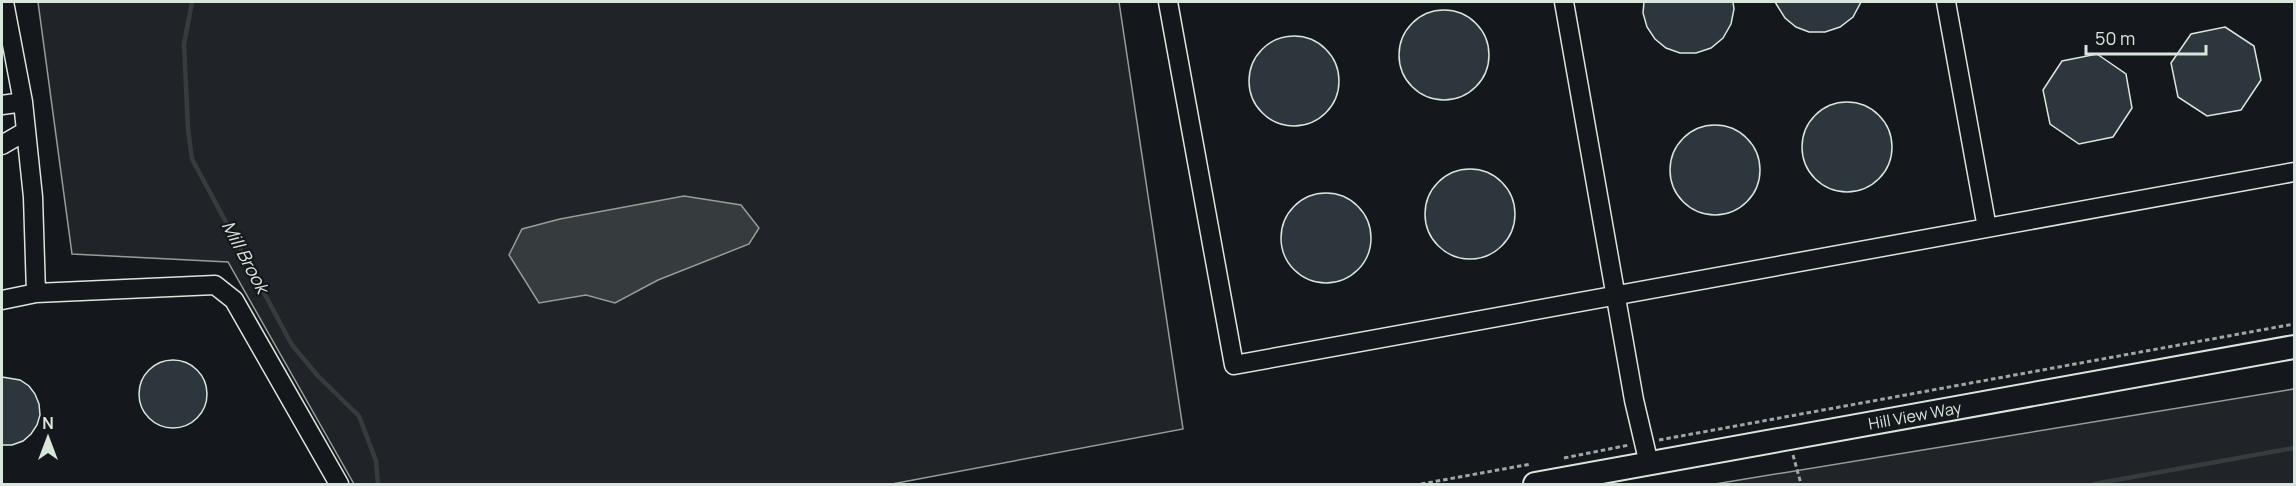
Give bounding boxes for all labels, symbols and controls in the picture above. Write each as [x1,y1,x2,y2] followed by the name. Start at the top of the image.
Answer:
[2086,18,2206,56] scale bar
[2095,26,2135,50] text: 50 m
[217,216,276,300] water label: Mill Brook
[1867,396,1964,435] street label: Hill View Way
[18,408,78,468] north arrow
[42,412,54,434] text: N

